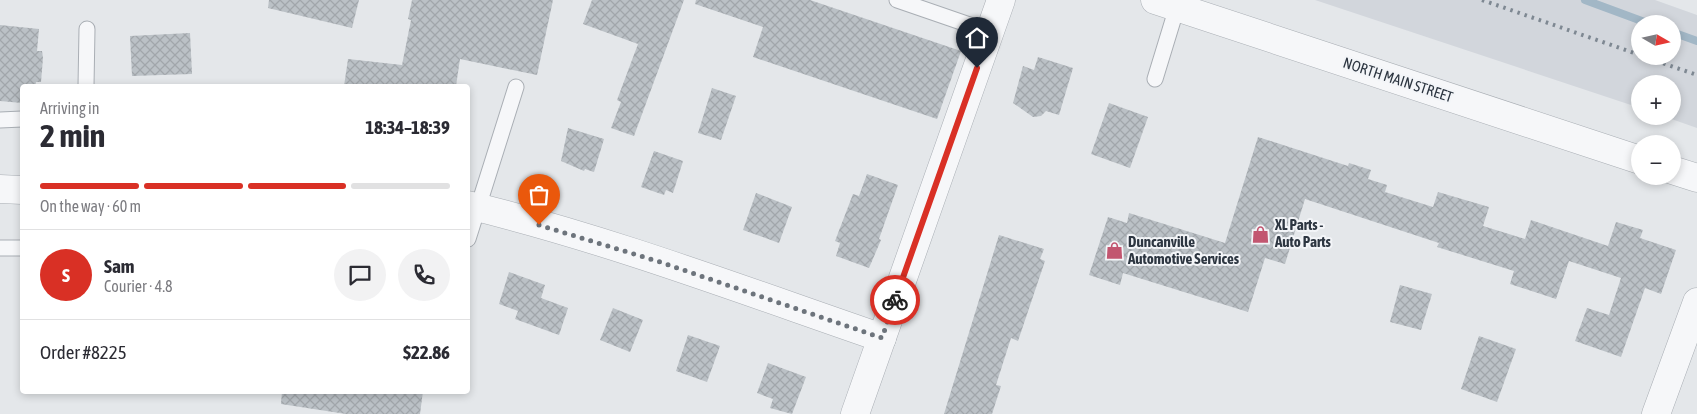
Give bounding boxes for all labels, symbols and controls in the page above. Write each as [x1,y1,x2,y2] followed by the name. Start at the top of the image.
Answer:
[1631,15,1681,65] north arrow
[1631,15,1681,185] map controls
[956,17,998,68] pin
[963,24,991,52] icon: home
[1341,54,1456,105] street label: NORTH MAIN STREET
[1631,75,1681,125] button: +
[40,99,100,117] text: Arriving in
[365,116,450,138] text: 18:34–18:39
[40,117,105,154] text: 2 min
[1631,135,1681,185] button: −
[518,174,560,225] pin
[525,181,553,209] icon: bag
[40,197,141,215] text: On the way · 60 m
[1274,216,1331,250] place label: XL Parts - Auto Parts
[1251,224,1271,244] shop icon: XL Parts - Auto Parts
[1127,233,1240,267] place label: Duncanville Automotive Services
[1104,241,1124,261] shop icon: Duncanville Automotive Services
[334,249,386,301] button: chat
[398,249,450,301] button: phone
[104,255,135,277] text: Sam
[62,264,70,286] text: S
[870,275,920,325] courier
[104,277,173,295] text: Courier · 4.8
[881,286,909,314] icon: bike
[40,341,127,363] text: Order #8225
[403,341,450,363] text: $22.86

